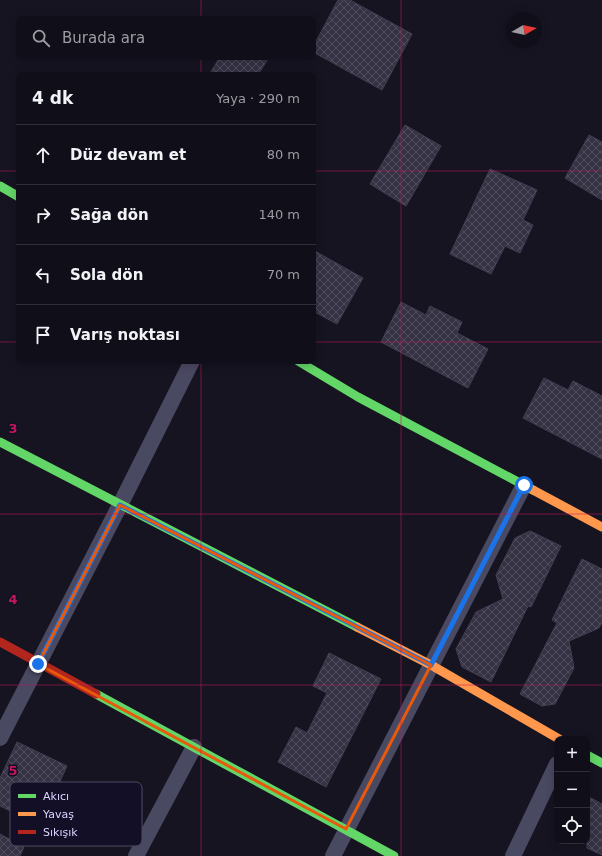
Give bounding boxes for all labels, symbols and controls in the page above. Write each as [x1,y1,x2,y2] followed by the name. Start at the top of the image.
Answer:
[506,12,542,48] north arrow
[16,16,316,60] search box
[30,27,52,49] icon: search
[62,29,145,47] text: Burada ara
[32,88,73,108] text: 4 dk
[216,91,300,106] text: Yaya · 290 m
[32,144,54,166] icon: ahead
[70,146,186,164] text: Düz devam et
[267,147,300,162] text: 80 m
[32,204,54,226] icon: right
[70,206,149,224] text: Sağa dön
[258,207,300,222] text: 140 m
[32,264,54,286] icon: left
[70,266,143,284] text: Sola dön
[267,267,300,282] text: 70 m
[32,324,54,346] icon: arrive
[70,326,180,344] text: Varış noktası
[8,421,18,436] text: 3
[515,476,533,494] route start
[8,592,18,607] text: 4
[29,655,47,673] route end
[554,736,590,844] map controls
[554,736,590,772] button: +
[8,763,18,778] text: 5
[554,772,590,808] button: −
[10,782,142,846] legend
[43,790,69,803] text: Akıcı
[42,808,74,821] text: Yavaş
[554,808,590,844] button: locate
[43,826,78,839] text: Sıkışık

